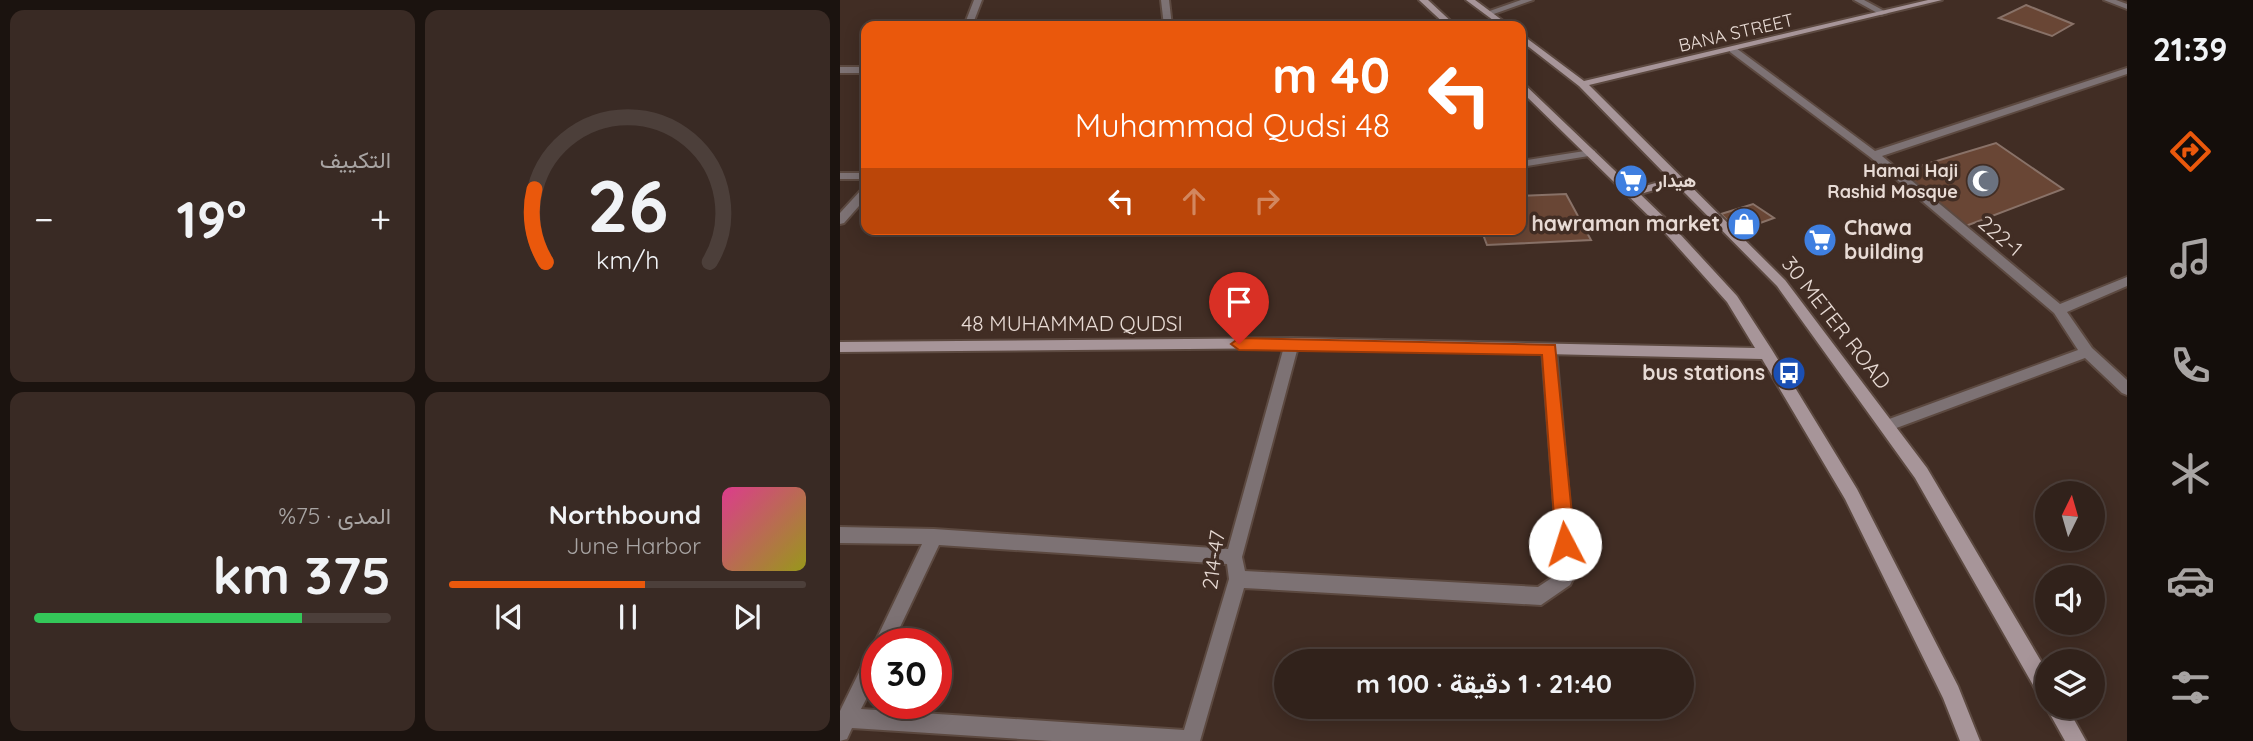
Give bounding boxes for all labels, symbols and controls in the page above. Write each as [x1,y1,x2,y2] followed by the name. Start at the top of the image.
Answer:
[1676,8,1796,57] street label: BANA STREET
[2153,29,2227,69] text: 21:39
[1272,44,1390,105] text: 40 m
[1414,49,1505,140] icon: left
[1075,105,1390,145] text: 48 Muhammad Qudsi
[2166,127,2215,176] icon: directions
[320,145,391,174] text: التكييف
[587,159,668,250] text: 26
[1827,159,1958,203] place label: Hamai Haji Rashid Mosque
[1612,162,1650,200] supermarket icon: هيدار
[1964,162,2002,200] mosque icon: Hamai Haji Rashid Mosque
[1655,169,1696,192] place label: هيدار
[1102,182,1140,220] icon: left
[1175,182,1213,220] icon: ahead
[1248,182,1286,220] icon: right
[177,186,247,251] text: 19°
[34,195,54,243] text: −
[370,195,391,243] text: +
[1725,205,1763,243] shop icon: hawraman market
[1973,209,2028,261] street label: 222-1
[1531,210,1720,236] place label: hawraman market
[1844,214,1924,264] place label: Chawa building
[1801,221,1839,259] supermarket icon: Chawa building
[2166,234,2215,283] icon: music
[596,244,659,275] text: km/h
[1777,251,1897,394] street label: 30 METER ROAD
[1209,272,1269,344] pin
[1220,283,1258,321] icon: arrive
[961,310,1183,336] street label: 48 MUHAMMAD QUDSI
[2166,341,2215,390] icon: phone
[1770,354,1808,392] bus stop icon: bus stations
[1642,359,1765,385] place label: bus stations
[2166,449,2215,498] icon: climate
[2035,481,2105,551] north arrow
[2035,481,2105,719] map controls
[549,498,701,531] text: Northbound
[278,501,391,530] text: المدى · 75%
[1528,507,1602,581] position arrow
[1196,528,1230,591] street label: 214-47
[566,531,701,560] text: June Harbor
[212,542,391,607] text: 375 km
[2166,556,2215,605] icon: car
[2035,565,2105,635] button: sound
[490,598,528,636] icon: previous
[609,598,647,636] icon: pause
[728,598,766,636] icon: next
[861,628,952,719] speed limit sign: 30
[2035,649,2105,719] button: layers
[2166,663,2215,712] icon: filters
[1356,667,1612,700] text: 21:40 · 1 دقيقة · 100 m

